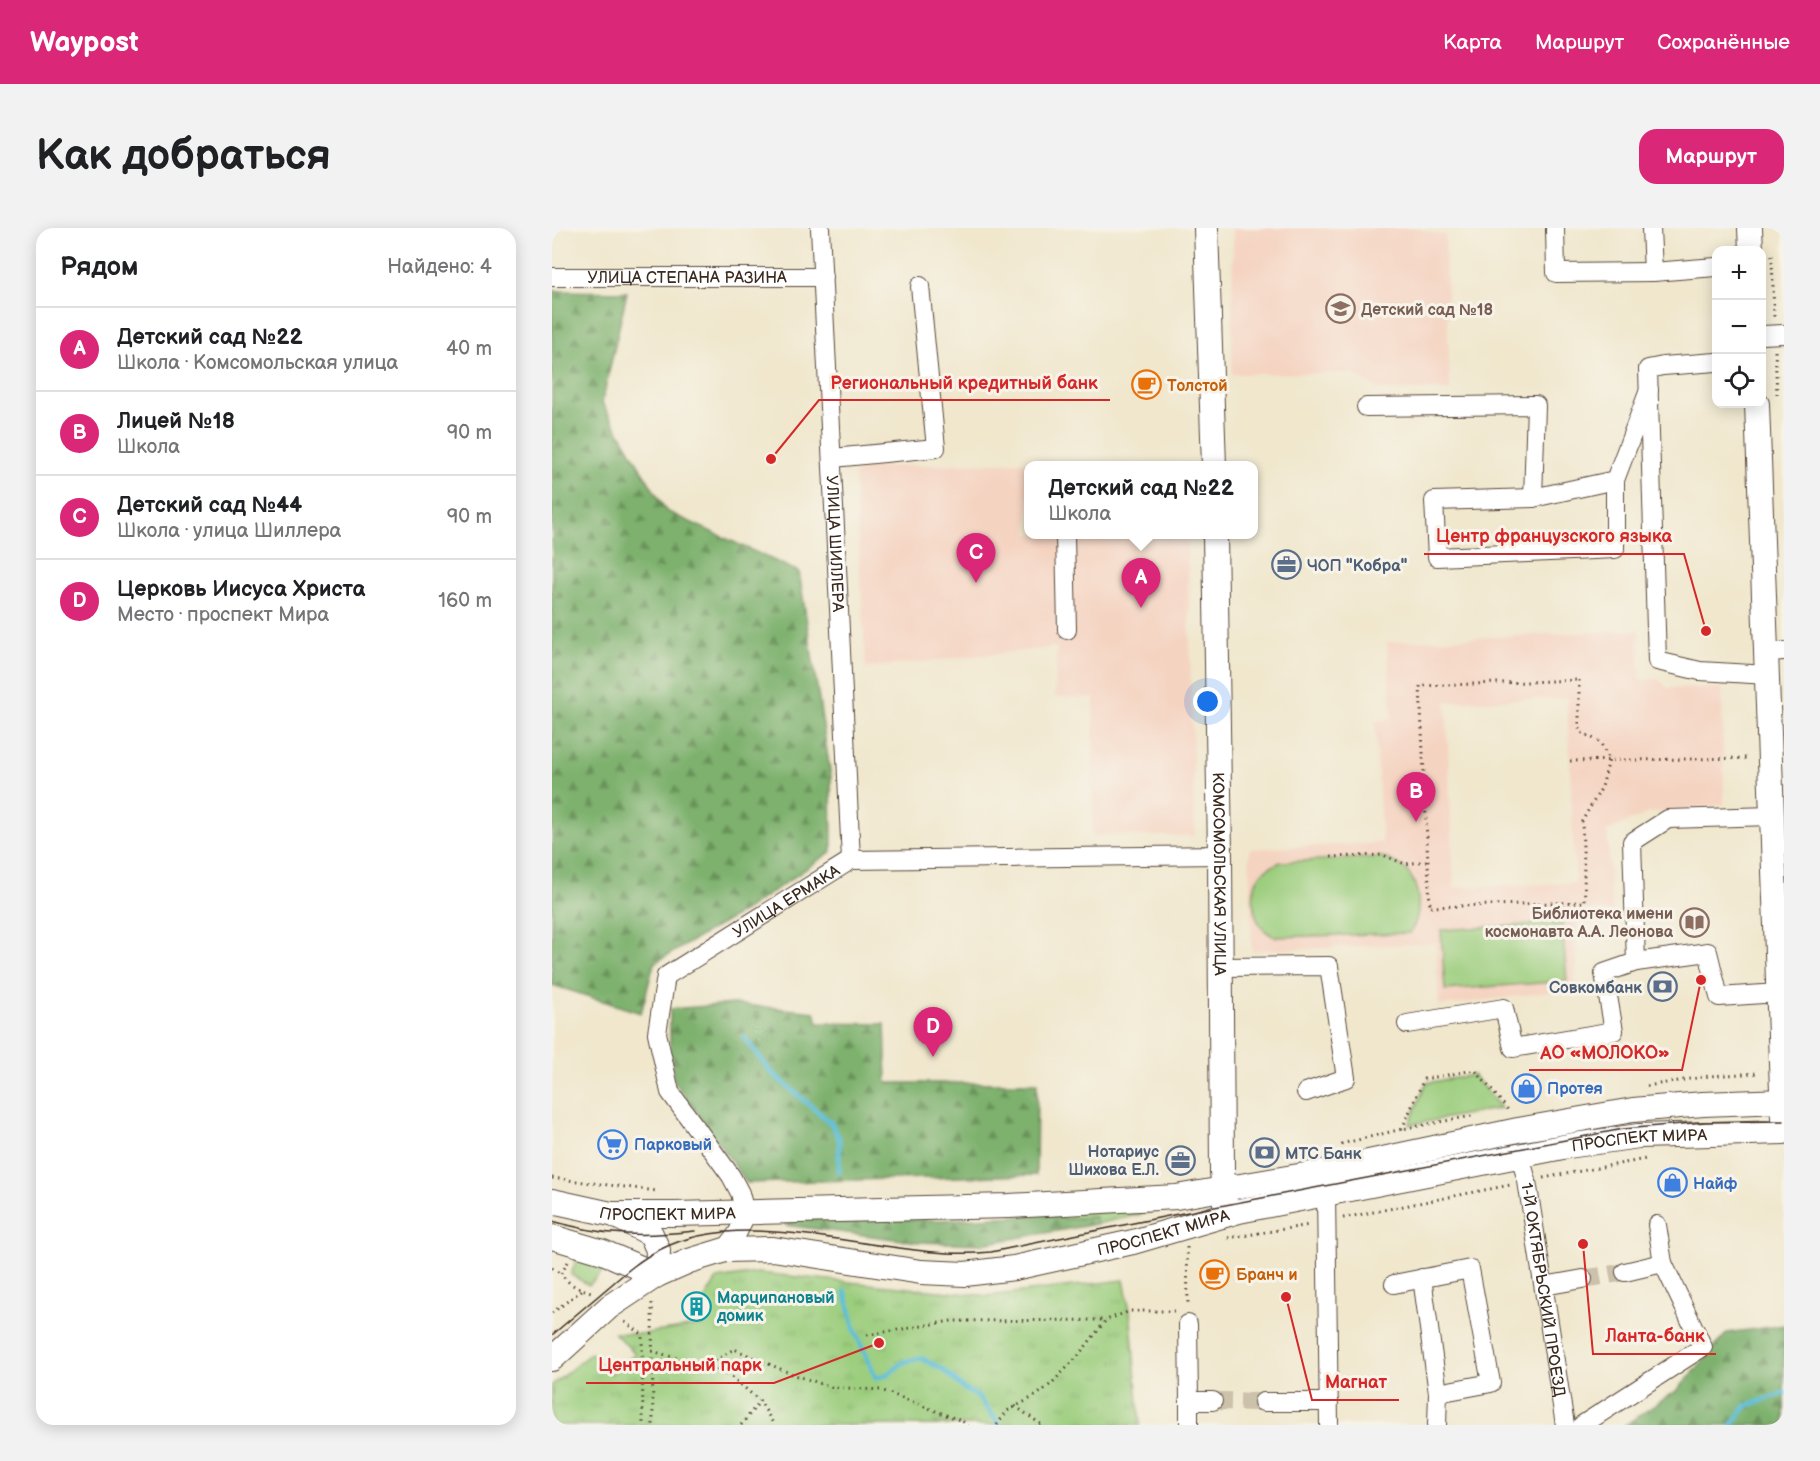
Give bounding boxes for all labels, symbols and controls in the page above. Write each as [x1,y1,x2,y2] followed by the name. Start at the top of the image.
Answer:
[30,26,139,59] text: Waypost
[1443,30,1502,55] text: Карта
[1535,30,1624,55] text: Маршрут
[1657,30,1790,55] text: Сохранённые
[1639,129,1784,184] button: Маршрут
[36,131,331,182] text: Как добраться
[1712,246,1766,408] map controls
[1712,246,1766,300] button: +
[60,252,138,283] text: Рядом
[387,255,492,279] text: Найдено: 4
[587,269,787,288] street label: УЛИЦА СТЕПАНА РАЗИНА
[1324,293,1356,325] school or university icon: Детский сад №18
[1712,300,1766,354] button: −
[1361,301,1493,320] place label: Детский сад №18
[117,324,303,351] text: Детский сад №22
[73,337,86,361] text: A
[446,337,492,361] text: 40 m
[117,351,398,375] text: Школа · Комсомольская улица
[1712,354,1766,408] button: locate
[819,364,1110,400] callout: Региональный кредитный банк
[1130,369,1162,401] cafe icon: Толстой
[830,373,1098,394] text: Региональный кредитный банк
[1167,377,1228,396] place label: Толстой
[117,408,235,435] text: Лицей №18
[72,421,87,445] text: B
[447,421,492,445] text: 90 m
[117,435,180,459] text: Школа
[1024,461,1258,539] popup
[822,475,847,613] street label: УЛИЦА ШИЛЛЕРА
[1048,475,1234,502] text: Детский сад №22
[117,492,302,519] text: Детский сад №44
[1048,502,1111,526] text: Школа
[72,505,87,529] text: C
[447,505,492,529] text: 90 m
[1424,518,1684,554] callout: Центр французского языка
[117,519,341,543] text: Школа · улица Шиллера
[1436,526,1672,547] text: Центр французского языка
[956,534,996,583] pin: C
[1270,549,1302,581] office icon: ЧОП "Кобра"
[1307,557,1407,576] place label: ЧОП "Кобра"
[1122,558,1160,608] pin: A
[117,576,365,603] text: Церковь Иисуса Христа
[73,589,86,613] text: D
[438,589,492,613] text: 160 m
[117,603,329,627] text: Место · проспект Мира
[1193,687,1222,716] your location
[1208,772,1229,976] street label: КОМСОМОЛЬСКАЯ УЛИЦА
[1396,772,1436,822] pin: B
[730,861,844,943] street label: УЛИЦА ЕРМАКА
[1485,905,1674,942] place label: Библиотека имени космонавта А.А. Леонова
[1678,906,1710,938] library icon: Библиотека имени космонавта А.А. Леонова
[1647,971,1679,1003] bank icon: Совкомбанк
[1549,979,1642,998] place label: Совкомбанк
[914,1008,952,1057] pin: D
[1529,1034,1682,1070] callout: АО «МОЛОКО»
[1539,1043,1670,1064] text: АО «МОЛОКО»
[1510,1072,1542,1104] shop icon: Протея
[1547,1080,1603,1099] place label: Протея
[1571,1126,1708,1156] street label: ПРОСПЕКТ МИРА
[597,1128,629,1160] supermarket icon: Парковый
[634,1136,712,1155] place label: Парковый
[1248,1137,1280,1169] bank icon: МТС Банк
[1068,1143,1159,1180] place label: Нотариус Шихова Е.Л.
[1164,1144,1196,1176] office icon: Нотариус Шихова Е.Л.
[1285,1145,1362,1164] place label: МТС Банк
[1656,1167,1688,1199] shop icon: Найф
[1693,1175,1738,1194] place label: Найф
[1516,1182,1568,1398] street label: 1-Й ОКТЯБРЬСКИЙ ПРОЕЗД
[598,1204,736,1225] street label: ПРОСПЕКТ МИРА
[1096,1206,1232,1261] street label: ПРОСПЕКТ МИРА
[1199,1258,1231,1290] cafe icon: Бранч и
[1236,1266,1297,1285] place label: Бранч и
[716,1289,835,1326] place label: Марципановый домик
[680,1290,712,1322] building icon: Марципановый домик
[1593,1318,1716,1354] callout: Ланта-банк
[1604,1326,1705,1347] text: Ланта-банк
[586,1347,774,1383] callout: Центральный парк
[598,1355,762,1376] text: Центральный парк
[1312,1364,1399,1400] callout: Магнат
[1325,1372,1388,1393] text: Магнат

